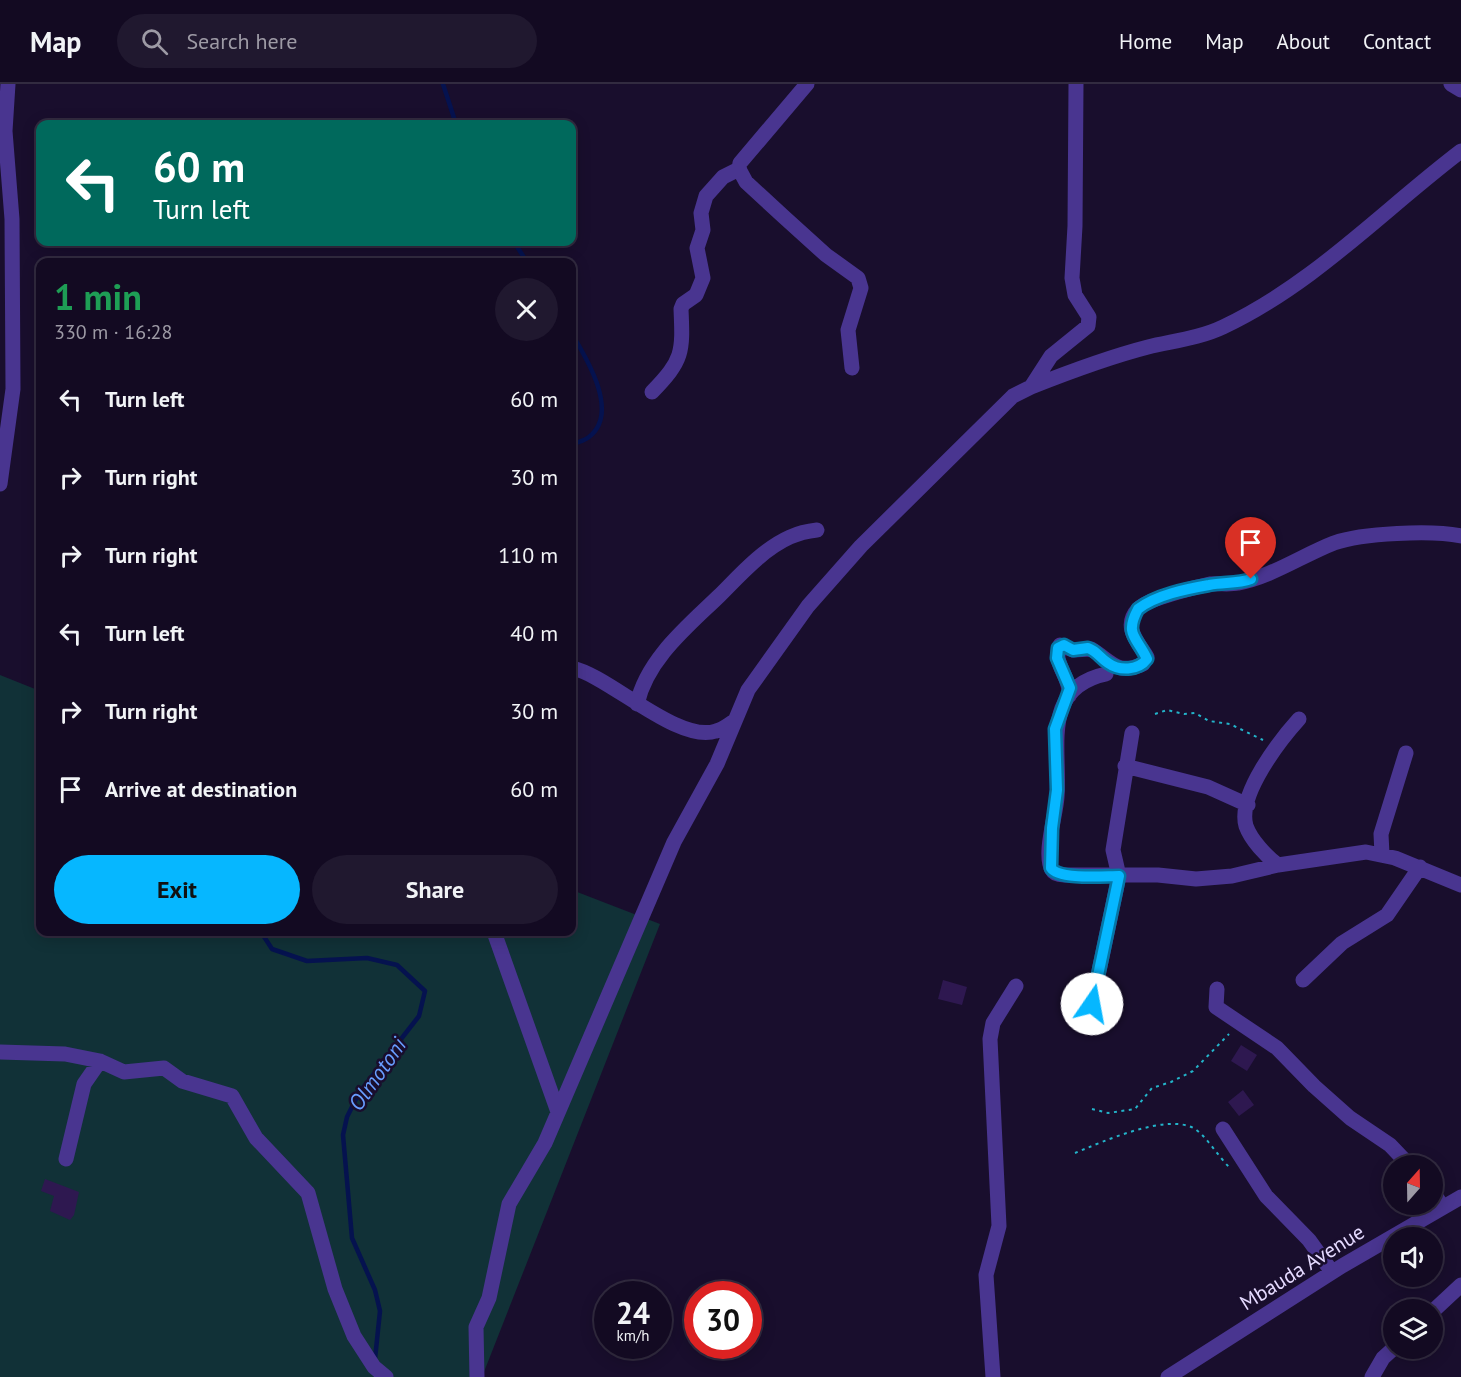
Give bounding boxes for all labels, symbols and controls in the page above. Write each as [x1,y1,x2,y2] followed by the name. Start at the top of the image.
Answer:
[117,14,537,68] search box
[30,23,81,60] text: Map
[138,25,171,58] icon: search
[186,27,297,55] text: Search here
[1119,28,1172,55] text: Home
[1205,28,1244,55] text: Map
[1277,28,1330,55] text: About
[1363,28,1431,55] text: Contact
[153,139,245,194] text: 60 m
[54,144,132,222] icon: left
[153,192,250,226] text: Turn left
[54,273,142,320] text: 1 min
[495,278,558,341] button: close
[54,319,172,345] text: 330 m · 16:28
[54,383,87,416] icon: left
[105,385,185,413] text: Turn left
[510,385,558,413] text: 60 m
[54,461,87,494] icon: right
[105,463,197,491] text: Turn right
[510,463,558,491] text: 30 m
[1225,517,1276,579] pin
[1234,526,1267,559] icon: arrive
[54,539,87,572] icon: right
[105,541,197,569] text: Turn right
[498,541,558,569] text: 110 m
[54,617,87,650] icon: left
[105,619,185,647] text: Turn left
[510,619,558,647] text: 40 m
[54,695,87,728] icon: right
[105,697,197,725] text: Turn right
[510,697,558,725] text: 30 m
[54,773,87,806] icon: arrive
[105,775,297,803] text: Arrive at destination
[510,775,558,803] text: 60 m
[54,855,300,924] button: Exit
[312,855,558,924] button: Share
[1060,972,1124,1036] position arrow
[342,1031,413,1116] water label: Olmotoni
[1383,1155,1443,1215] north arrow
[1383,1155,1443,1359] map controls
[1235,1218,1369,1316] street label: Mbauda Avenue
[1383,1227,1443,1287] button: sound
[684,1281,762,1359] speed limit sign: 30
[616,1293,650,1332] text: 24
[1383,1299,1443,1359] button: layers
[617,1326,649,1345] text: km/h

